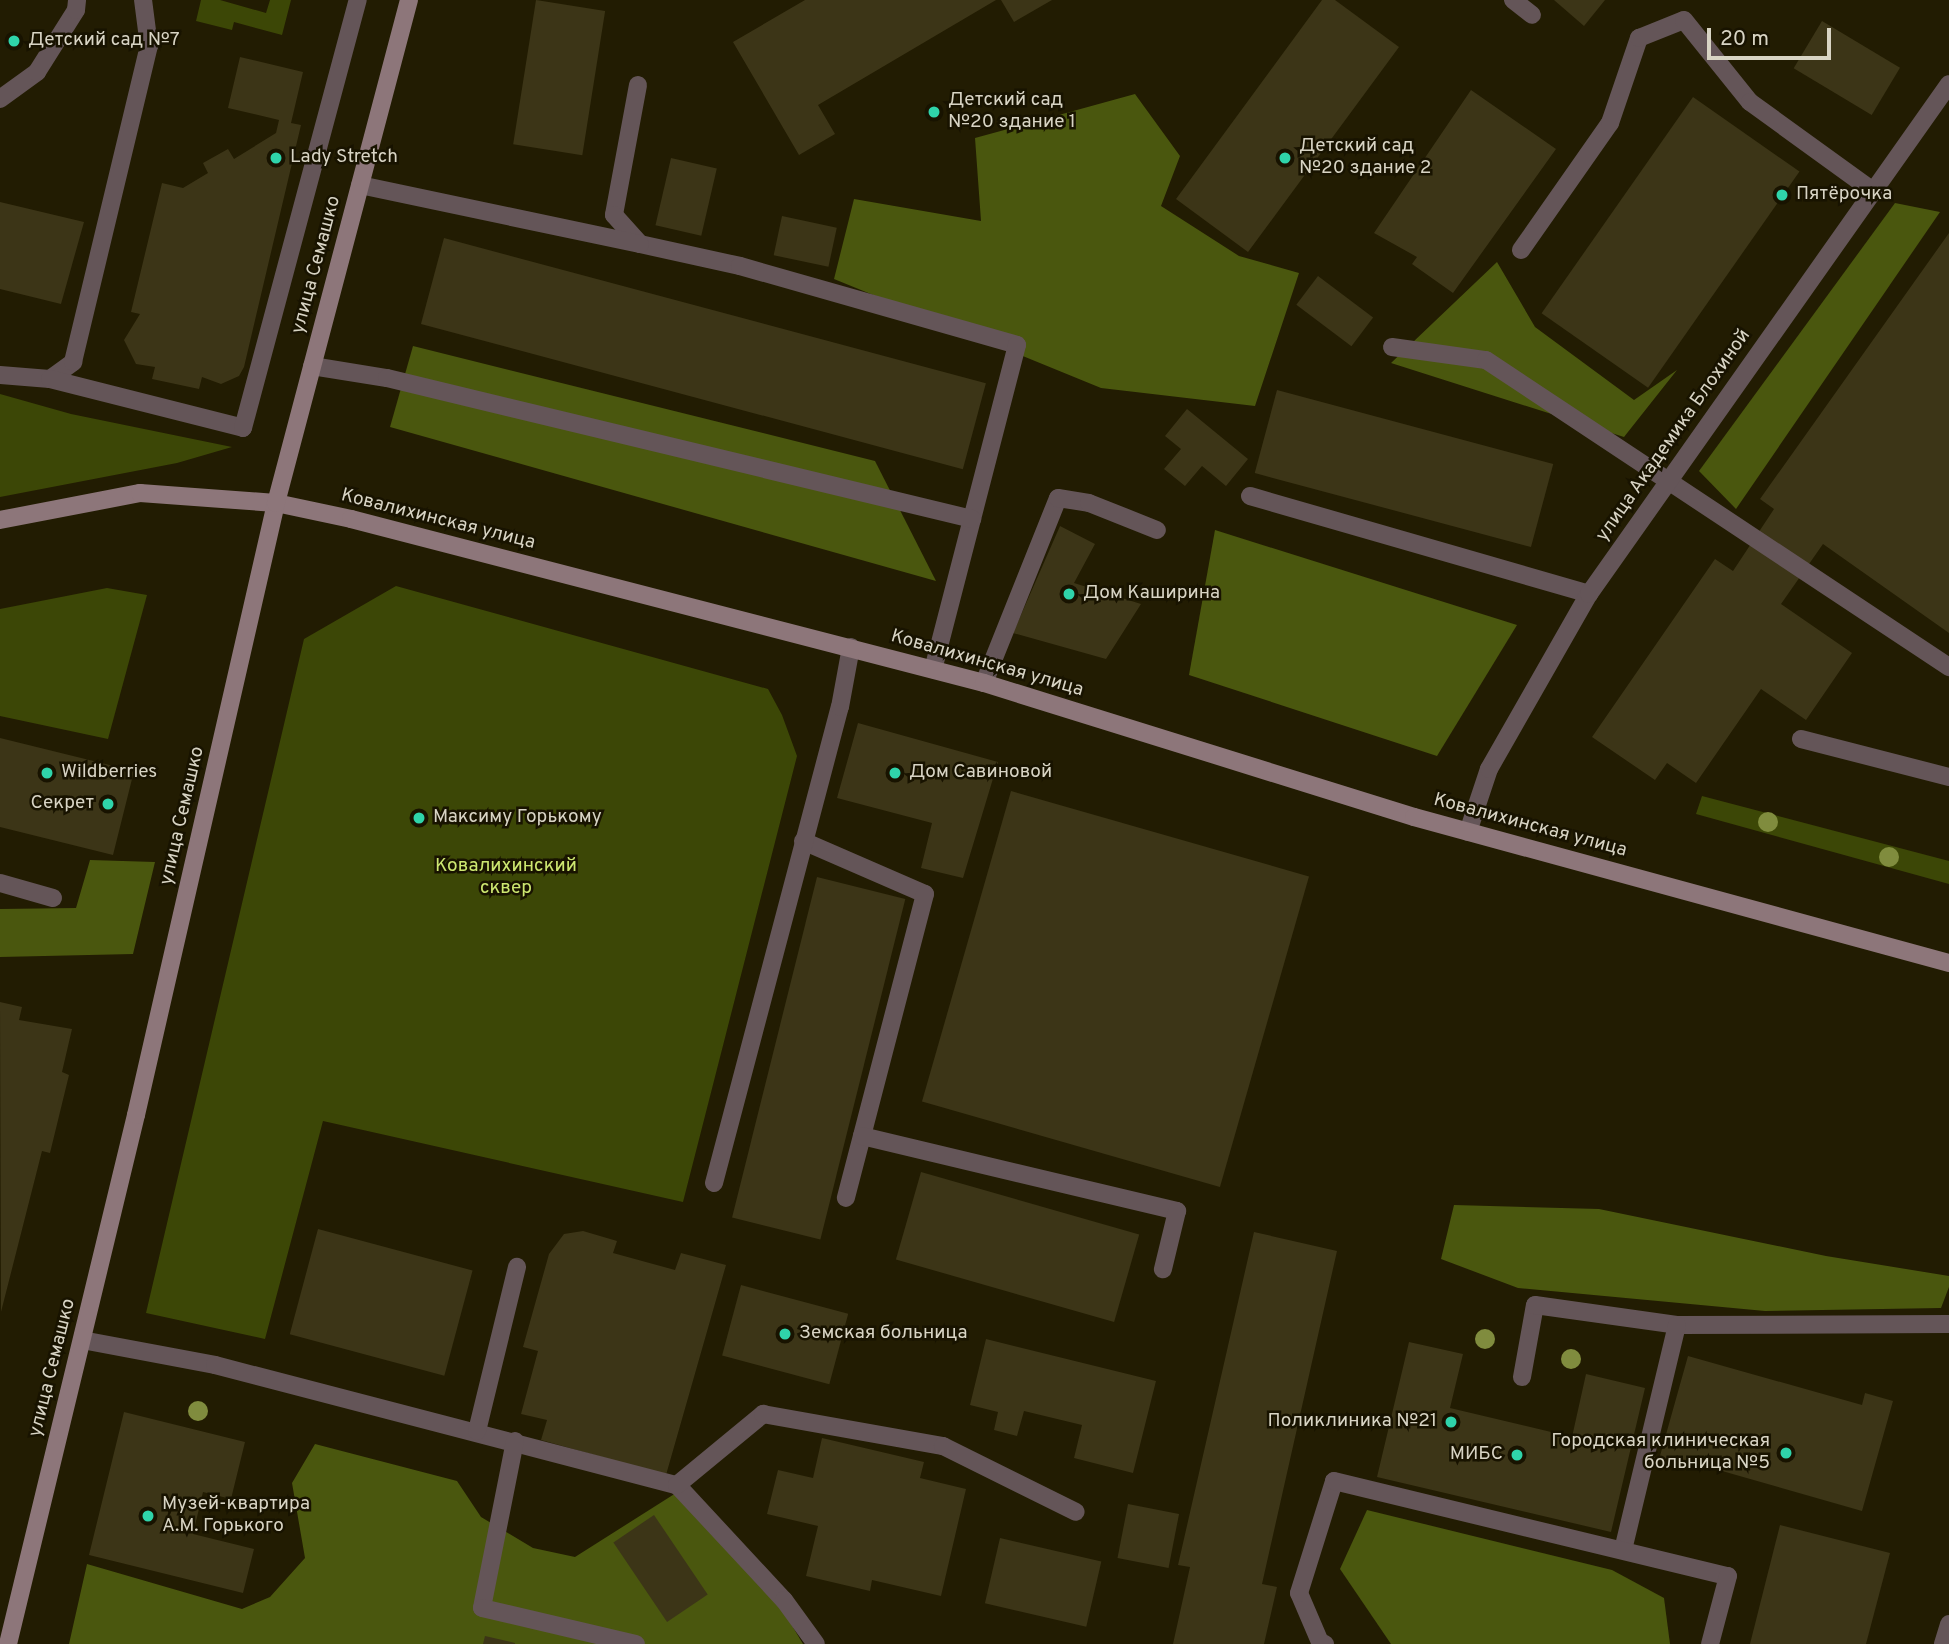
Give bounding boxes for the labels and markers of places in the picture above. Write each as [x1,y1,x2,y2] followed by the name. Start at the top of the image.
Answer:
[28,30,180,52] place label: Детский сад №7
[6,33,22,49] marker: Детский сад №7
[948,90,1076,134] place label: Детский сад №20 здание 1
[926,104,942,120] marker: Детский сад №20 здание 1
[1299,136,1431,180] place label: Детский сад №20 здание 2
[290,147,398,169] place label: Lady Stretch
[268,150,284,166] marker: Lady Stretch
[1277,150,1293,166] marker: Детский сад №20 здание 2
[1796,184,1892,206] place label: Пятёрочка
[1774,187,1790,203] marker: Пятёрочка
[1083,583,1220,605] place label: Дом Каширина
[1061,586,1077,602] marker: Дом Каширина
[61,762,157,784] place label: Wildberries
[909,762,1052,784] place label: Дом Савиновой
[39,765,55,781] marker: Wildberries
[887,765,903,781] marker: Дом Савиновой
[31,793,94,815] place label: Секрет
[100,796,116,812] marker: Секрет
[433,807,602,829] place label: Максиму Горькому
[411,810,427,826] marker: Максиму Горькому
[799,1323,967,1345] place label: Земская больница
[777,1326,793,1342] marker: Земская больница
[1268,1411,1437,1433] place label: Поликлиника №21
[1443,1414,1459,1430] marker: Поликлиника №21
[1551,1431,1770,1475] place label: Городская клиническая больница №5
[1776,1443,1796,1463] marker: Городская клиническая больница №5
[1450,1444,1503,1466] place label: МИБС
[1509,1447,1525,1463] marker: МИБС
[162,1494,310,1538] place label: Музей-квартира А.М. Горького
[140,1508,156,1524] marker: Музей-квартира А.М. Горького

